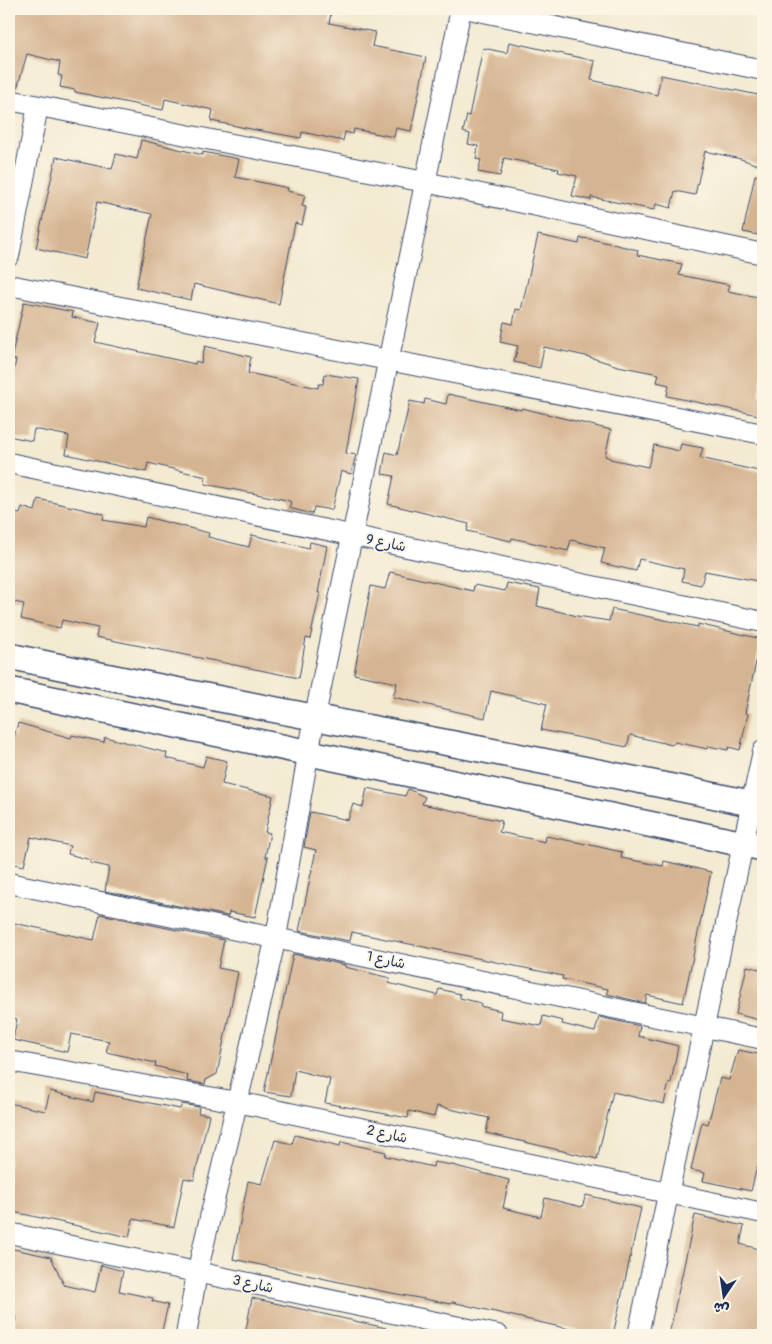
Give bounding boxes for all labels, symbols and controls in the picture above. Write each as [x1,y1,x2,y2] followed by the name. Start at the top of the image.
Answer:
[364,530,408,557] street label: شارع 9
[365,948,407,973] street label: شارع 1
[365,1121,409,1148] street label: شارع 2
[231,1271,275,1298] street label: شارع 3
[700,1272,750,1322] north arrow
[712,1298,731,1318] text: ش

